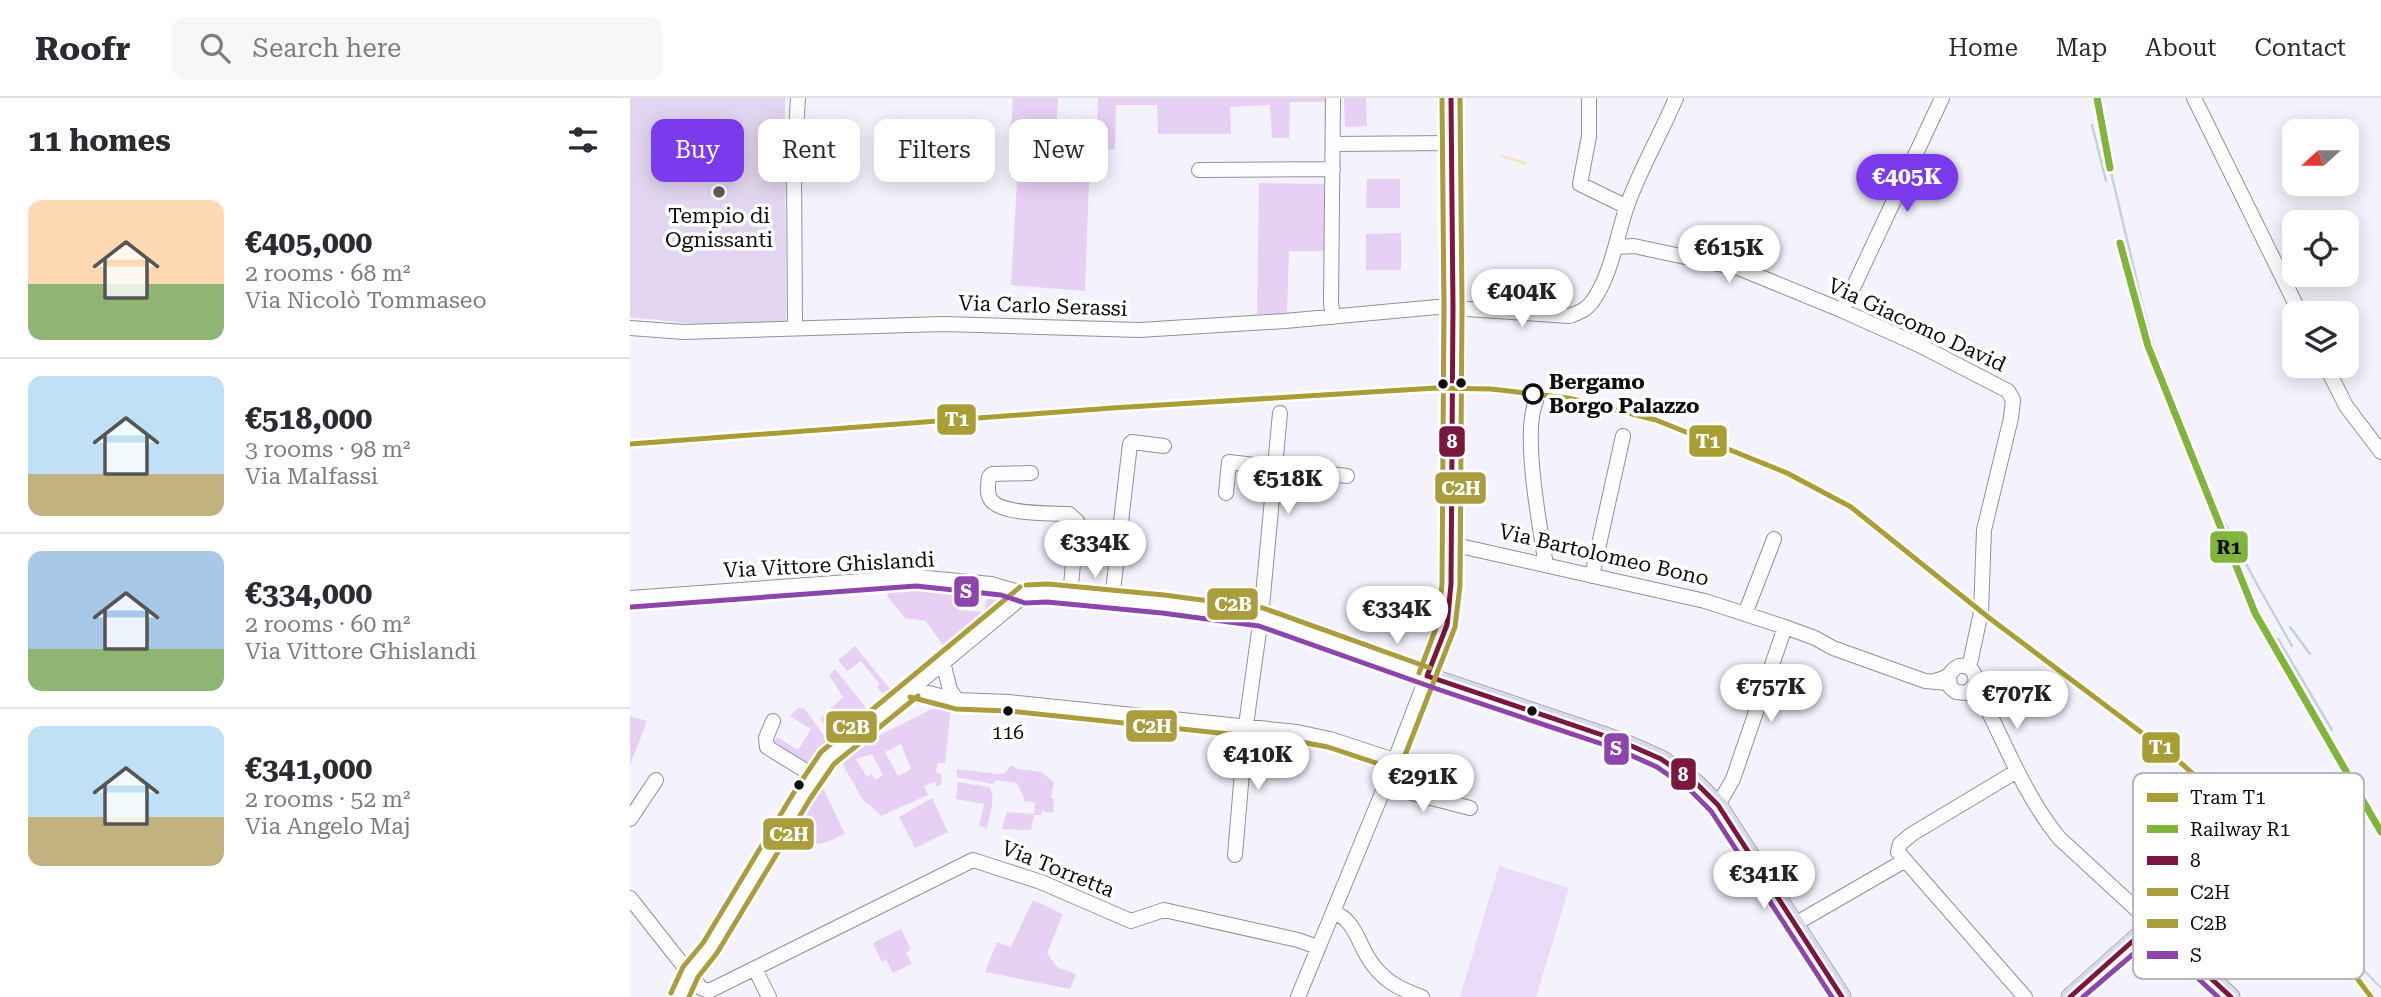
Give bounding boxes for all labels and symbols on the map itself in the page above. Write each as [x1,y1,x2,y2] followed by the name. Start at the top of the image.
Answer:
[2282,119,2359,196] north arrow
[1858,155,1956,214] pin: €405K
[711,184,727,200] marker: Tempio di Ognissanti
[665,204,773,252] place label: Tempio di Ognissanti
[1680,226,1778,285] pin: €615K
[1473,270,1571,329] pin: €404K
[1824,273,2010,377] street label: Via Giacomo David
[958,291,1128,321] street label: Via Carlo Serassi
[1549,370,1700,418] place label: Bergamo Borgo Palazzo
[1454,376,1468,390] unlabelled marker
[1436,377,1450,391] unlabelled marker
[1523,384,1543,404] marker: Bergamo Borgo Palazzo
[936,403,977,436] line badge: T1
[945,408,970,431] text: T1
[1688,424,1728,458] line badge: T1
[1438,425,1466,458] line badge: 8
[1447,430,1458,453] text: 8
[1696,430,1721,453] text: T1
[1239,456,1337,516] pin: €518K
[1434,471,1487,505] line badge: C2H
[1441,477,1481,500] text: C2H
[1497,519,1711,591] street label: Via Bartolomeo Bono
[1046,520,1144,580] pin: €334K
[2209,530,2249,564] line badge: R1
[2217,536,2242,559] text: R1
[723,547,935,583] street label: Via Vittore Ghislandi
[953,575,980,608] line badge: S
[960,580,972,603] text: S
[1206,587,1259,621] line badge: C2B
[1348,587,1446,646] pin: €334K
[1214,593,1252,616] text: C2B
[1722,664,1820,724] pin: €757K
[1968,672,2066,731] pin: €707K
[1001,704,1015,718] marker: 116
[1525,704,1539,718] unlabelled marker
[1125,709,1178,743] line badge: C2H
[825,710,878,744] line badge: C2B
[1132,715,1172,738] text: C2H
[832,716,870,739] text: C2B
[992,721,1024,744] place label: 116
[2141,731,2181,764] line badge: T1
[1209,732,1307,792] pin: €410K
[1603,732,1630,766] line badge: S
[2149,736,2174,759] text: T1
[1610,737,1622,760] text: S
[1374,754,1472,814] pin: €291K
[1670,757,1697,791] line badge: 8
[1678,763,1689,786] text: 8
[2133,773,2364,979] legend
[792,778,806,792] unlabelled marker
[2190,786,2266,809] text: Tram T1
[762,817,815,851] line badge: C2H
[2190,818,2290,841] text: Railway R1
[769,823,809,846] text: C2H
[998,836,1118,903] street label: Via Torretta
[2190,849,2201,872] text: 8
[1715,852,1813,911] pin: €341K
[2190,881,2230,904] text: C2H
[2190,912,2227,935] text: C2B
[2190,944,2202,967] text: S

